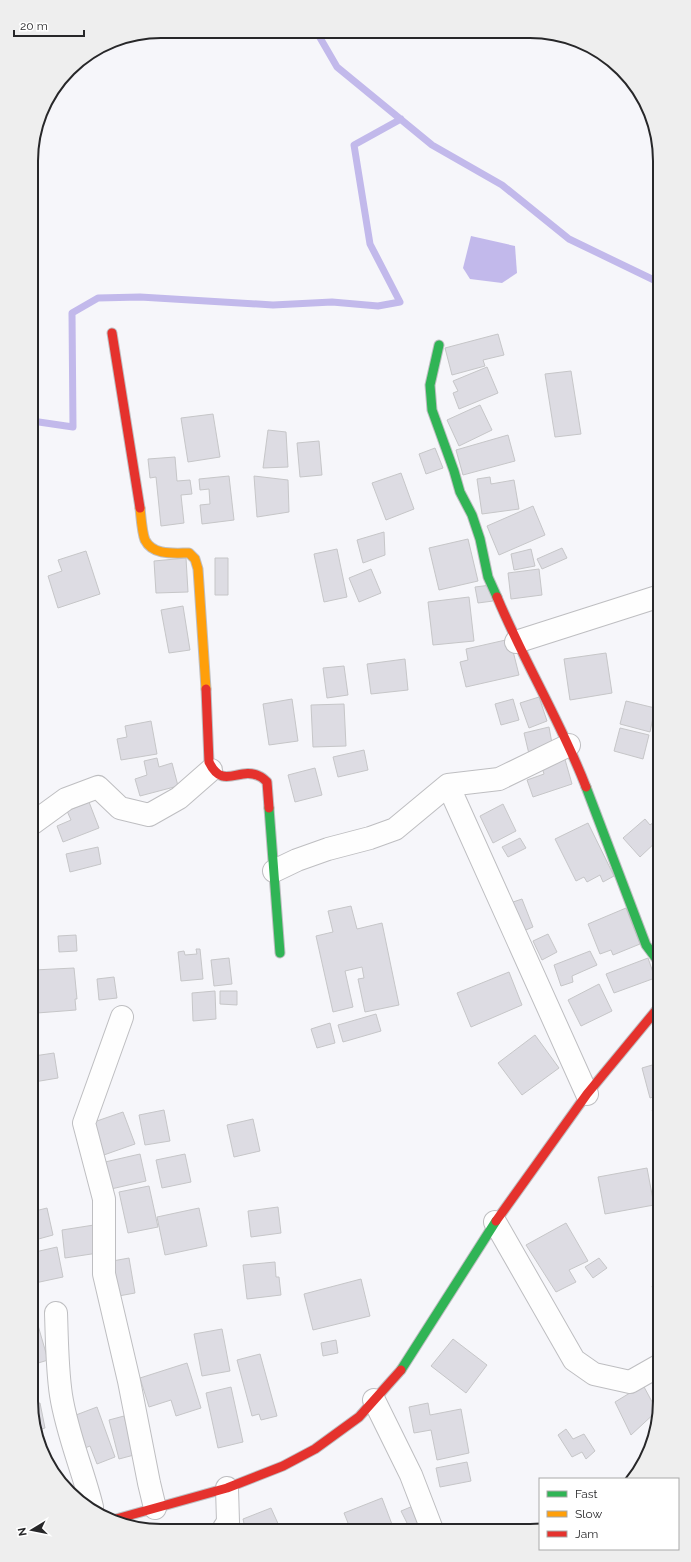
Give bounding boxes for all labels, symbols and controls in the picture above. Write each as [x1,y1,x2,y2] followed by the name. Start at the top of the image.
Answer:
[14,12,84,38] scale bar
[20,19,48,33] text: 20 m
[539,1478,679,1550] legend
[575,1487,598,1501] text: Fast
[575,1507,602,1521] text: Slow
[12,1510,52,1550] north arrow
[16,1526,30,1537] text: N
[575,1527,598,1541] text: Jam

